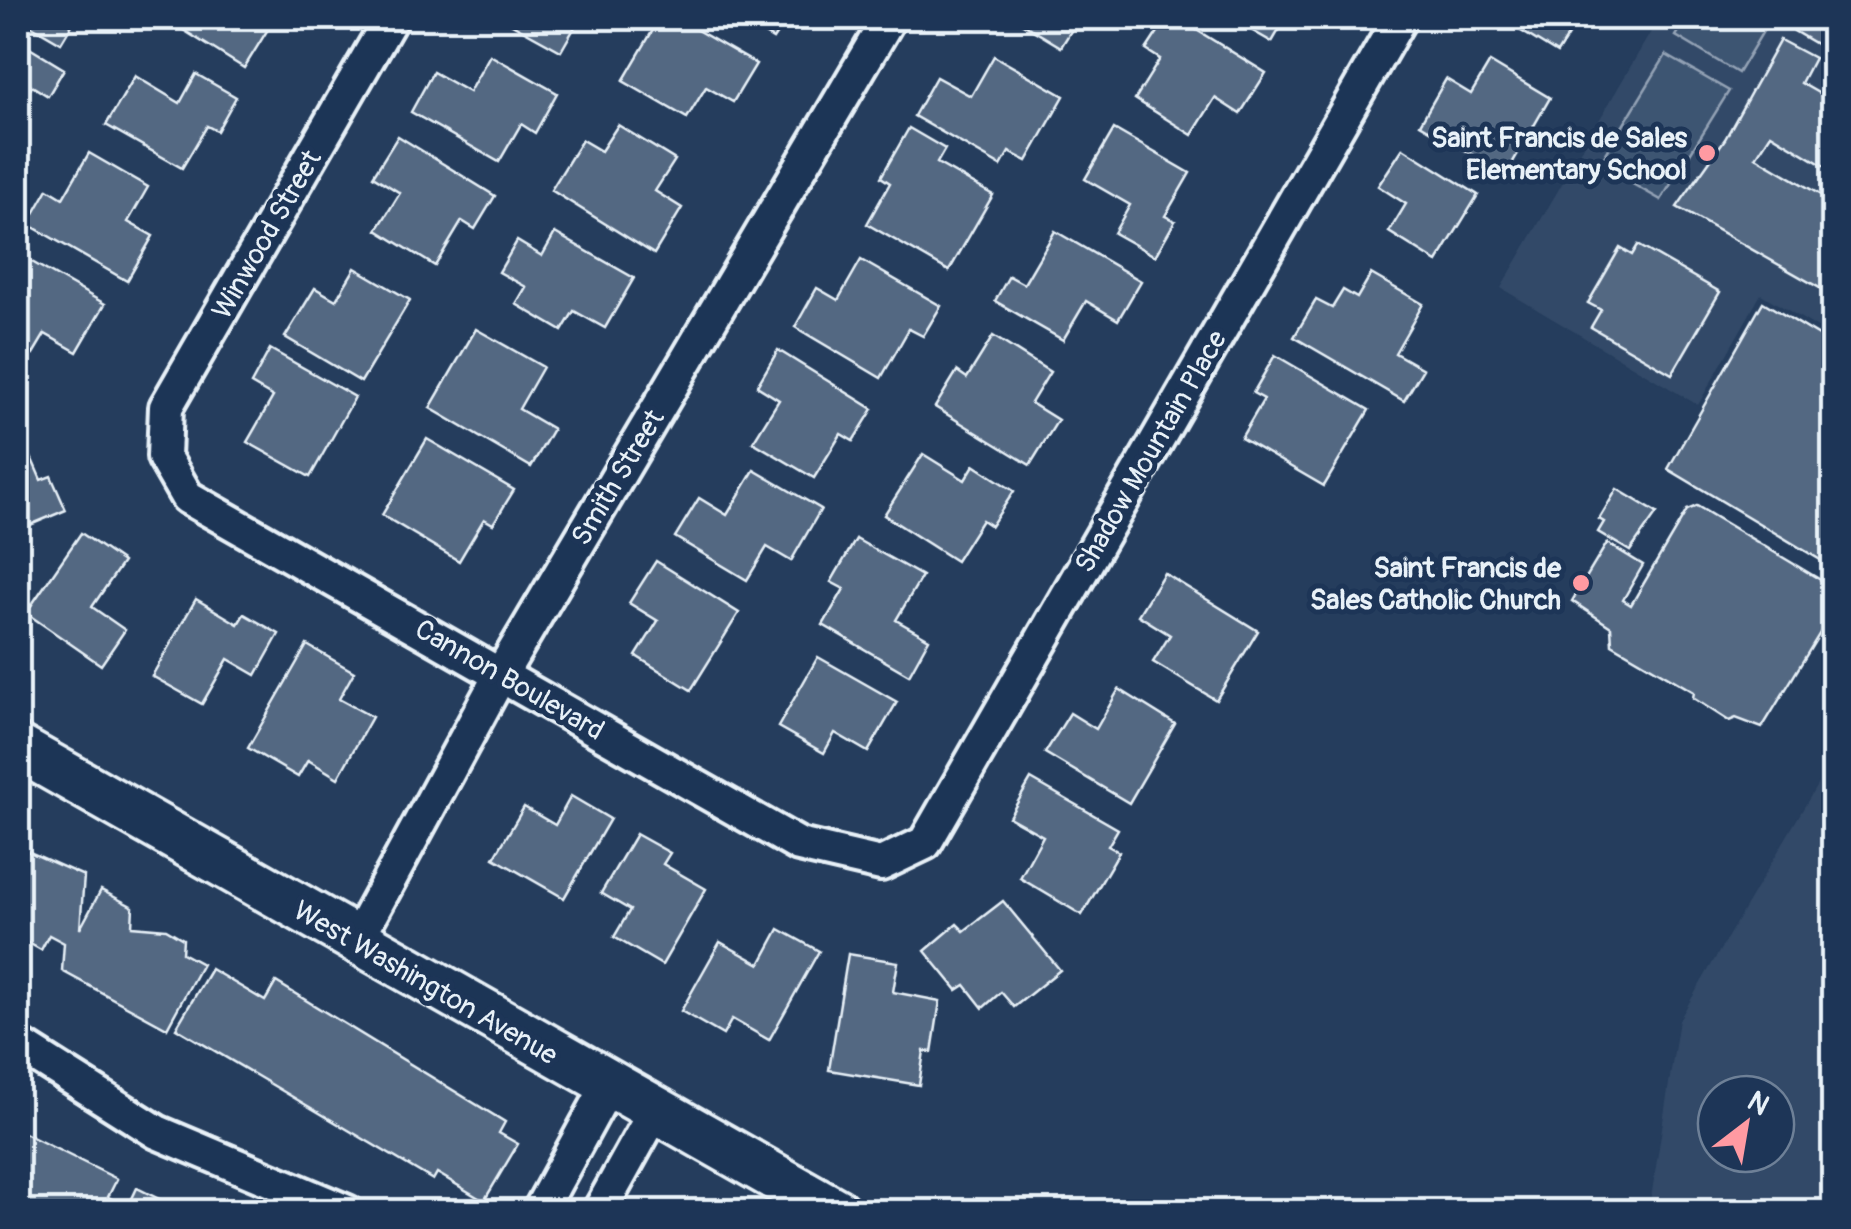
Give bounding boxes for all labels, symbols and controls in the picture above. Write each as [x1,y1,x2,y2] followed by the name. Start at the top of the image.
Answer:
[1431,121,1687,188] place label: Saint Francis de Sales Elementary School
[1696,142,1718,164] marker: Saint Francis de Sales Elementary School
[205,143,330,325] street label: Winwood Street
[1068,324,1235,579] street label: Shadow Mountain Place
[564,403,673,552] street label: Smith Street
[1310,551,1562,618] place label: Saint Francis de Sales Catholic Church
[1570,572,1592,594] marker: Saint Francis de Sales Catholic Church
[408,612,610,749] street label: Cannon Boulevard
[287,893,564,1073] street label: West Washington Avenue
[1696,1074,1796,1174] north arrow
[1741,1084,1775,1124] text: N

